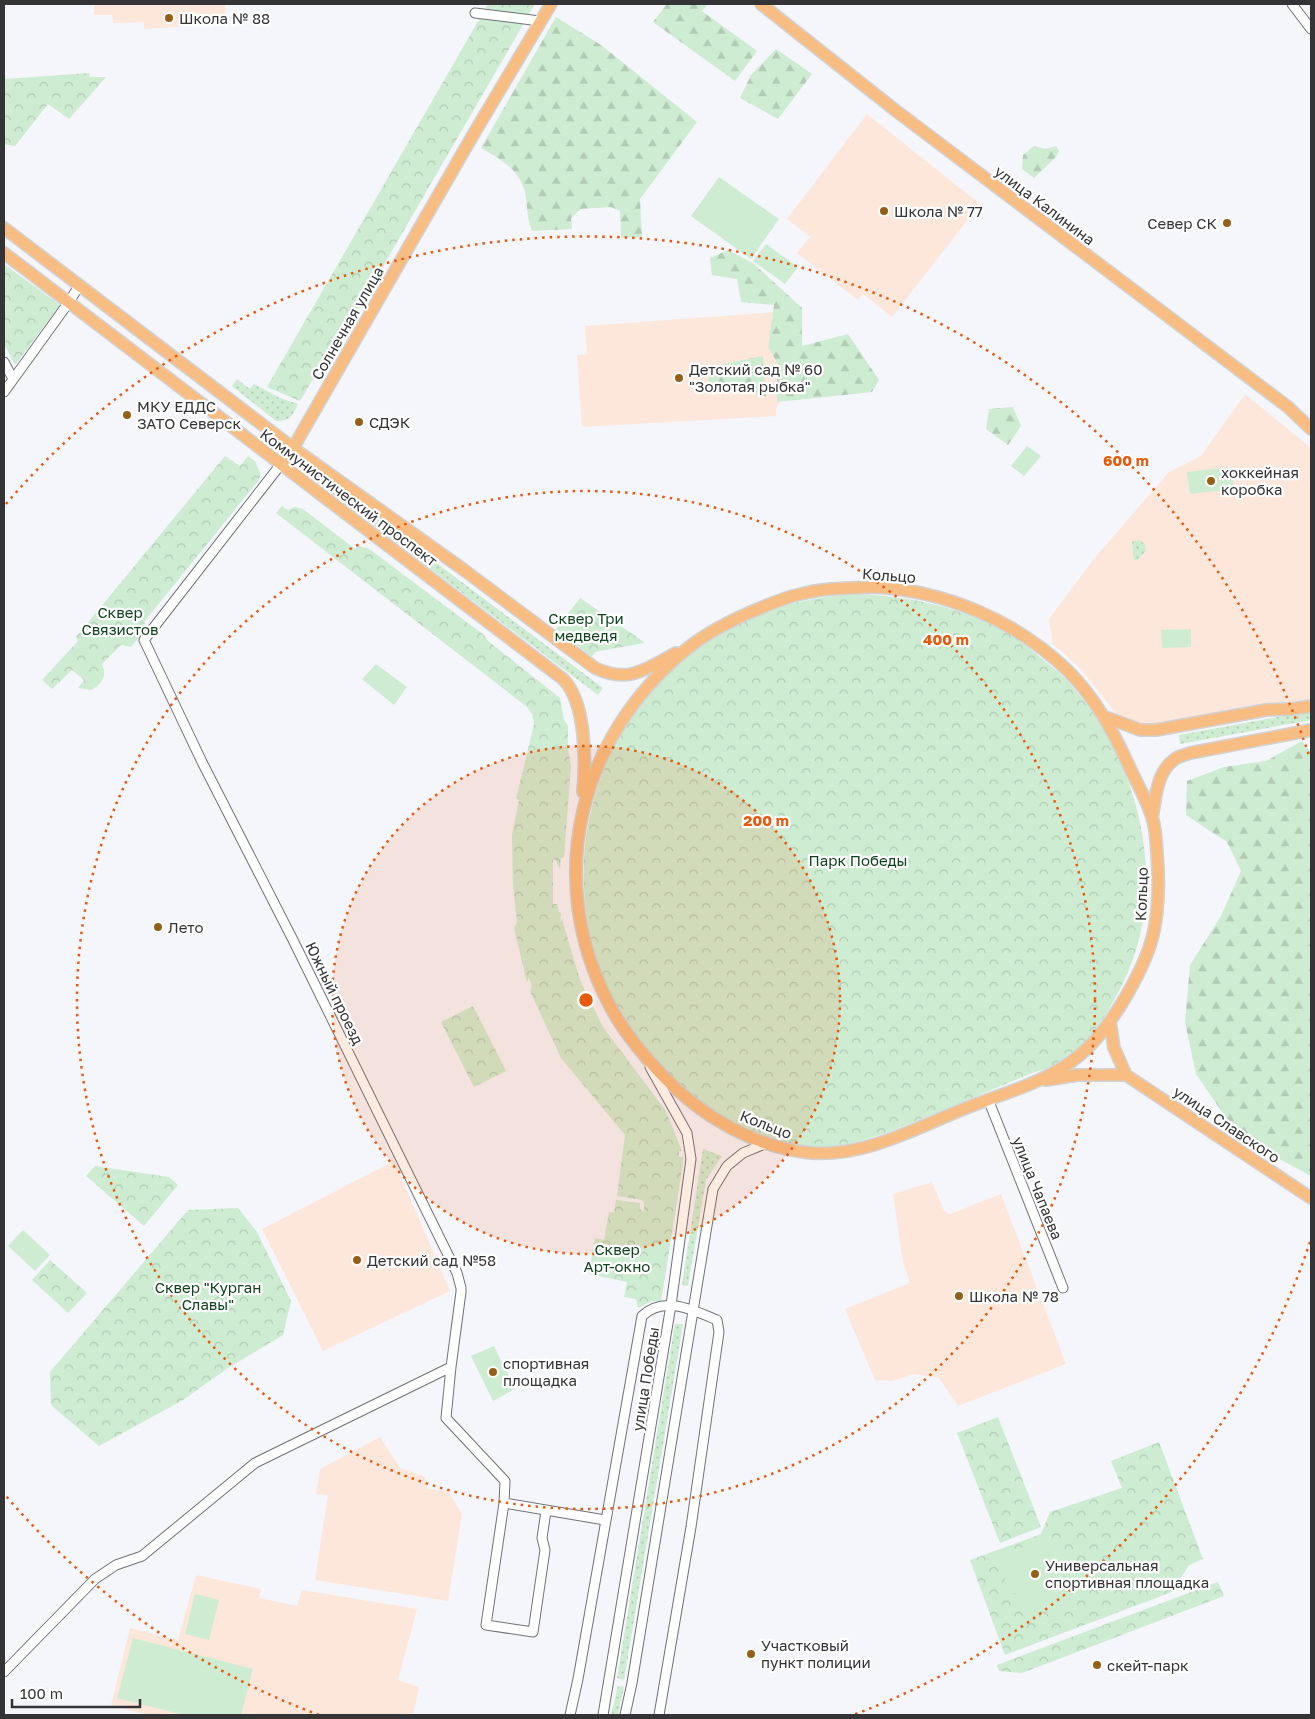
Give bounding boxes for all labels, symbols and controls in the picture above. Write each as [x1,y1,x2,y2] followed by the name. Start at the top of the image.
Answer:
[179,9,270,27] place label: Школа № 88
[163,12,175,24] marker: Школа № 88
[992,162,1098,248] street label: улица Калинина
[894,202,983,220] place label: Школа № 77
[878,205,890,217] marker: Школа № 77
[1147,214,1217,232] place label: Север СК
[1221,217,1233,229] marker: Север СК
[307,263,387,383] street label: Солнечная улица
[689,360,822,395] place label: Детский сад № 60 "Золотая рыбка"
[673,372,685,384] marker: Детский сад № 60 "Золотая рыбка"
[137,397,241,432] place label: МКУ ЕДДС ЗАТО Северск
[121,409,133,421] marker: МКУ ЕДДС ЗАТО Северск
[369,413,411,431] place label: СДЭК
[353,416,365,428] marker: СДЭК
[257,424,442,570] street label: Коммунистический проспект
[1103,451,1149,469] text: 600 m
[1221,463,1299,498] place label: хоккейная коробка
[1205,475,1217,487] marker: хоккейная коробка
[861,564,917,586] street label: Кольцо
[81,603,159,638] park label: Сквер Связистов
[548,609,624,644] park label: Сквер Три медведя
[923,630,969,648] text: 400 m
[743,811,789,829] text: 200 m
[808,851,908,869] park label: Парк Победы
[1131,867,1151,921] street label: Кольцо
[168,918,203,936] place label: Лето
[152,921,164,933] marker: Лето
[302,939,368,1047] street label: Южный проезд
[577,991,595,1009] centre of rings
[1170,1082,1284,1166] street label: улица Славского
[738,1106,794,1142] street label: Кольцо
[1009,1134,1067,1242] street label: улица Чапаева
[584,1240,650,1275] park label: Сквер Арт-окно
[367,1251,496,1269] place label: Детский сад №58
[351,1254,363,1266] marker: Детский сад №58
[155,1278,261,1313] park label: Сквер "Курган Славы"
[969,1287,1059,1305] place label: Школа № 78
[953,1290,965,1302] marker: Школа № 78
[628,1326,662,1432] street label: улица Победы
[503,1354,589,1389] place label: спортивная площадка
[487,1366,499,1378] marker: спортивная площадка
[1045,1556,1209,1591] place label: Универсальная спортивная площадка
[1029,1568,1041,1580] marker: Универсальная спортивная площадка
[761,1636,871,1671] place label: Участковый пункт полиции
[745,1648,757,1660] marker: Участковый пункт полиции
[1107,1656,1189,1674] place label: скейт-парк
[1091,1659,1103,1671] marker: скейт-парк
[12,1676,140,1708] scale bar
[20,1684,63,1702] text: 100 m

